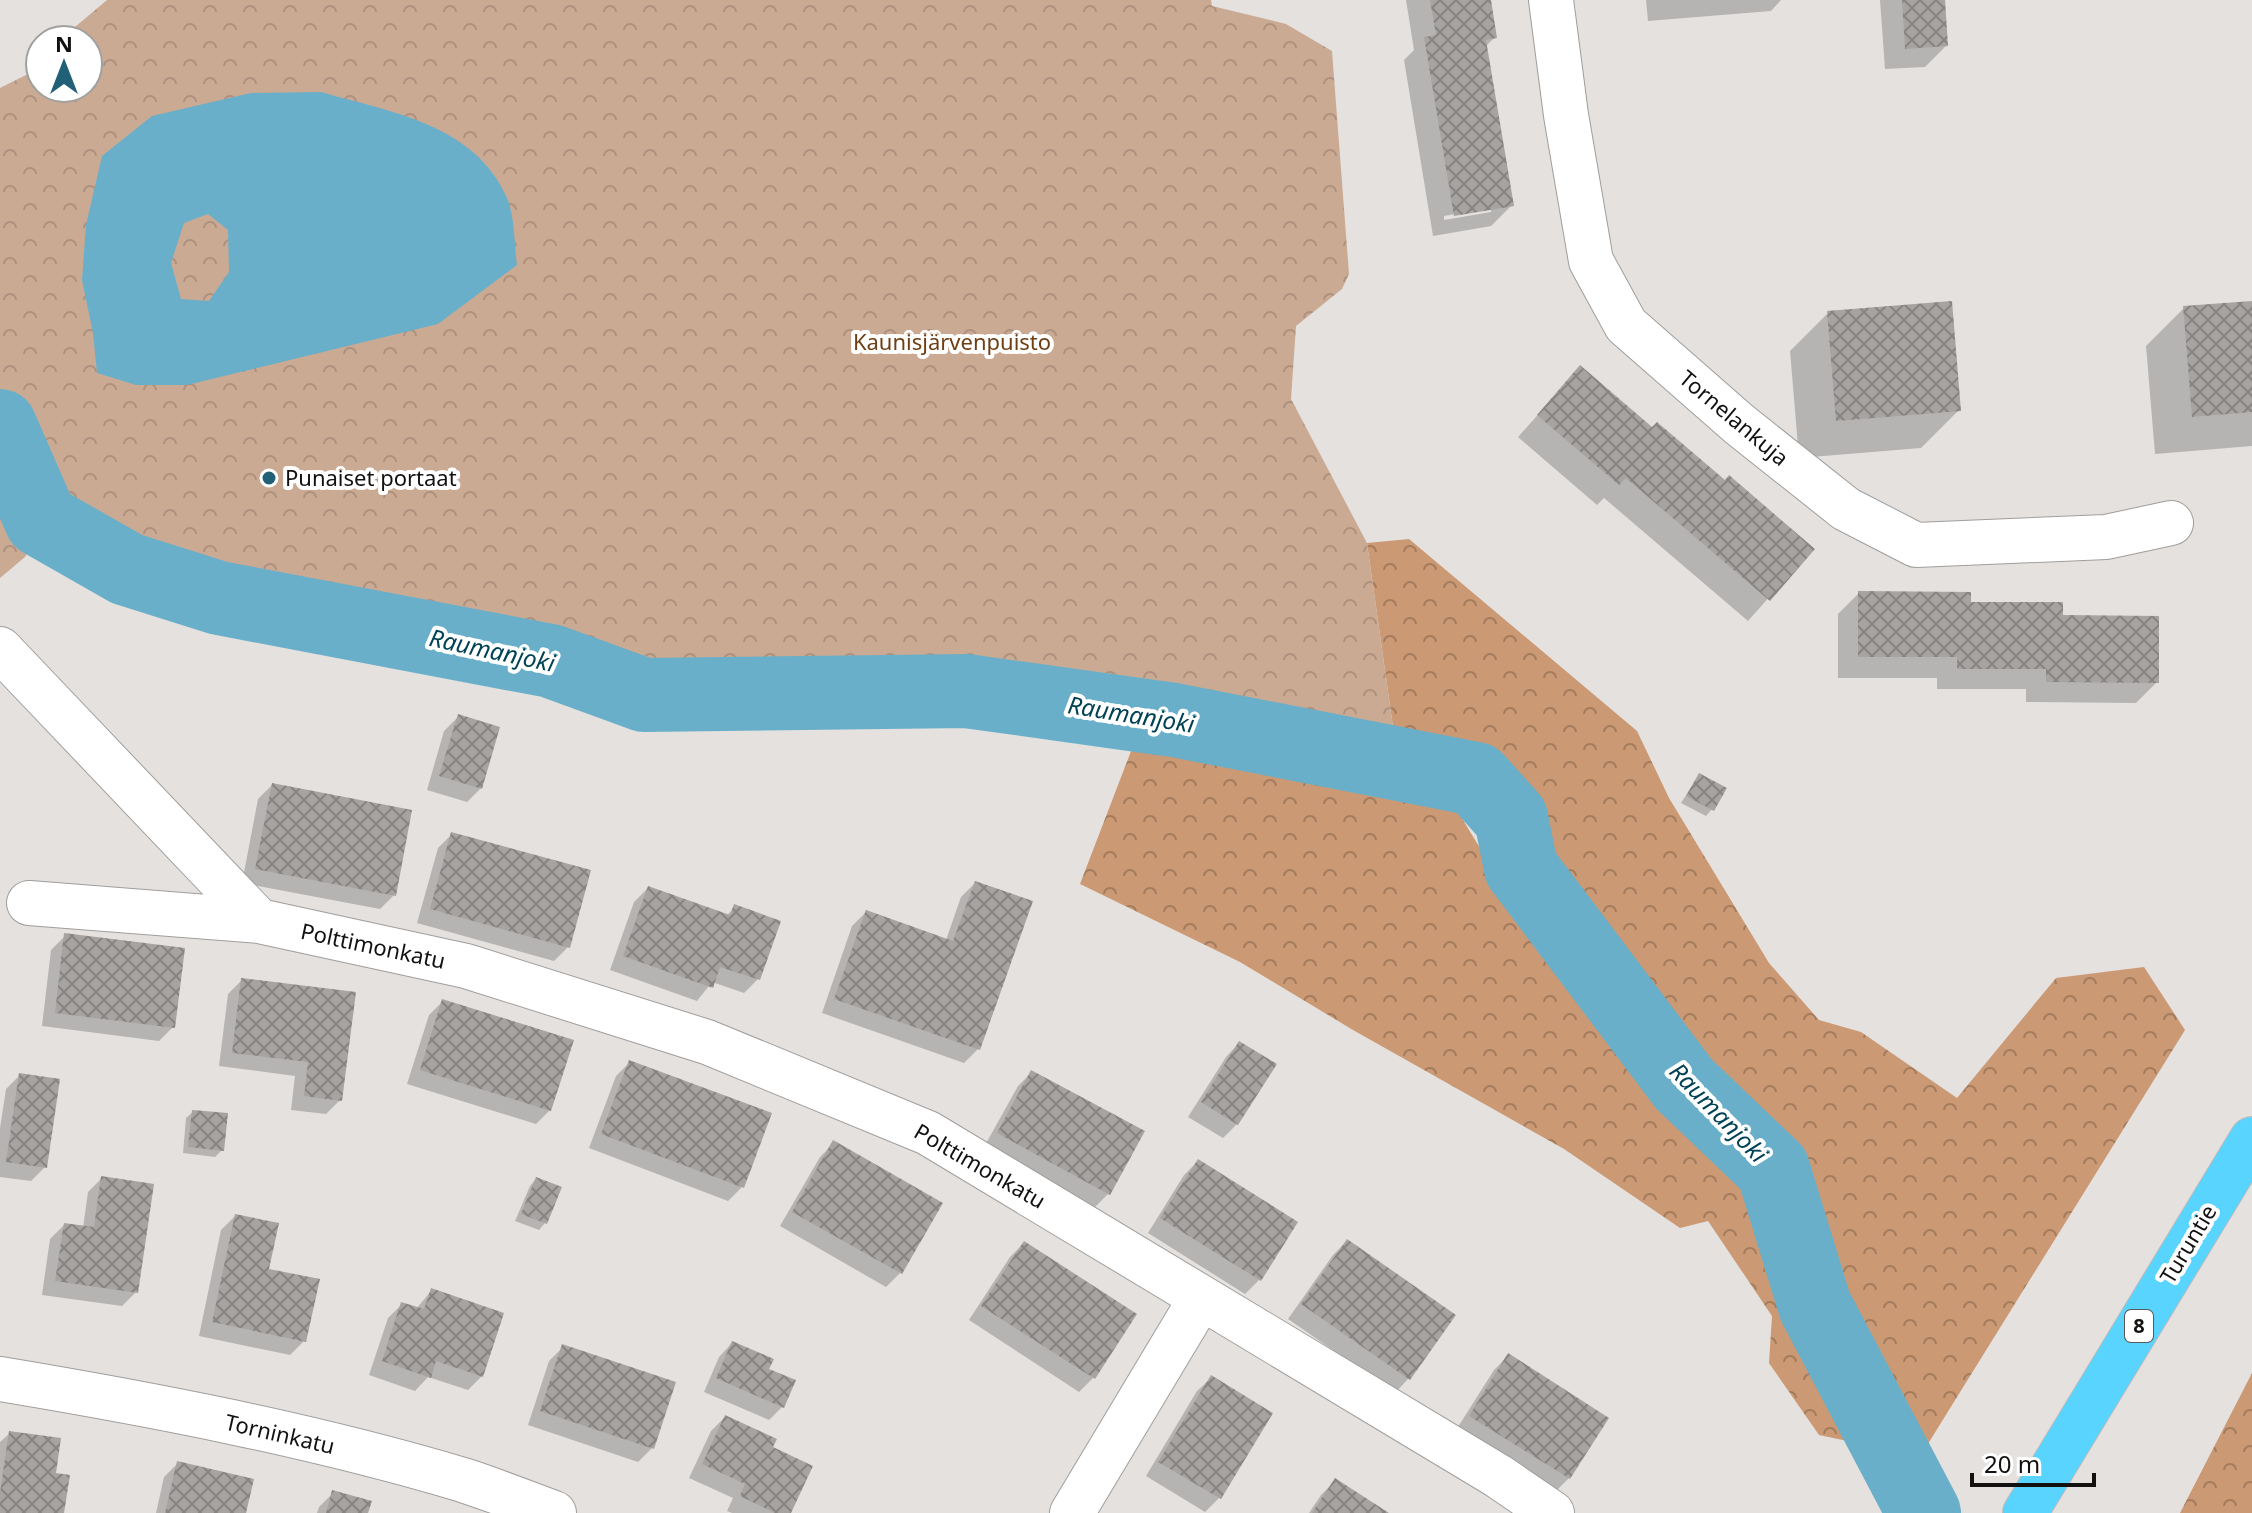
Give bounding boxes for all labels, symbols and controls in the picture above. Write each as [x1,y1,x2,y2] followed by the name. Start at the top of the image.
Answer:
[24,24,104,104] north arrow
[55,28,73,58] text: N
[853,326,1051,356] park label: Kaunisjärvenpuisto
[1674,363,1796,472] street label: Tornelankuja
[285,462,457,492] place label: Punaiset portaat
[260,469,278,487] marker: Punaiset portaat
[426,620,559,679] water label: Raumanjoki
[1066,687,1198,740] water label: Raumanjoki
[298,915,448,975] street label: Polttimonkatu
[1663,1055,1776,1170] water label: Raumanjoki
[909,1115,1052,1215] street label: Polttimonkatu
[2152,1198,2222,1289] street label: Turuntie
[2125,1310,2153,1342] road number: 8
[222,1406,338,1460] street label: Torninkatu
[1972,1437,2094,1487] scale bar
[1984,1447,2040,1480] text: 20 m

